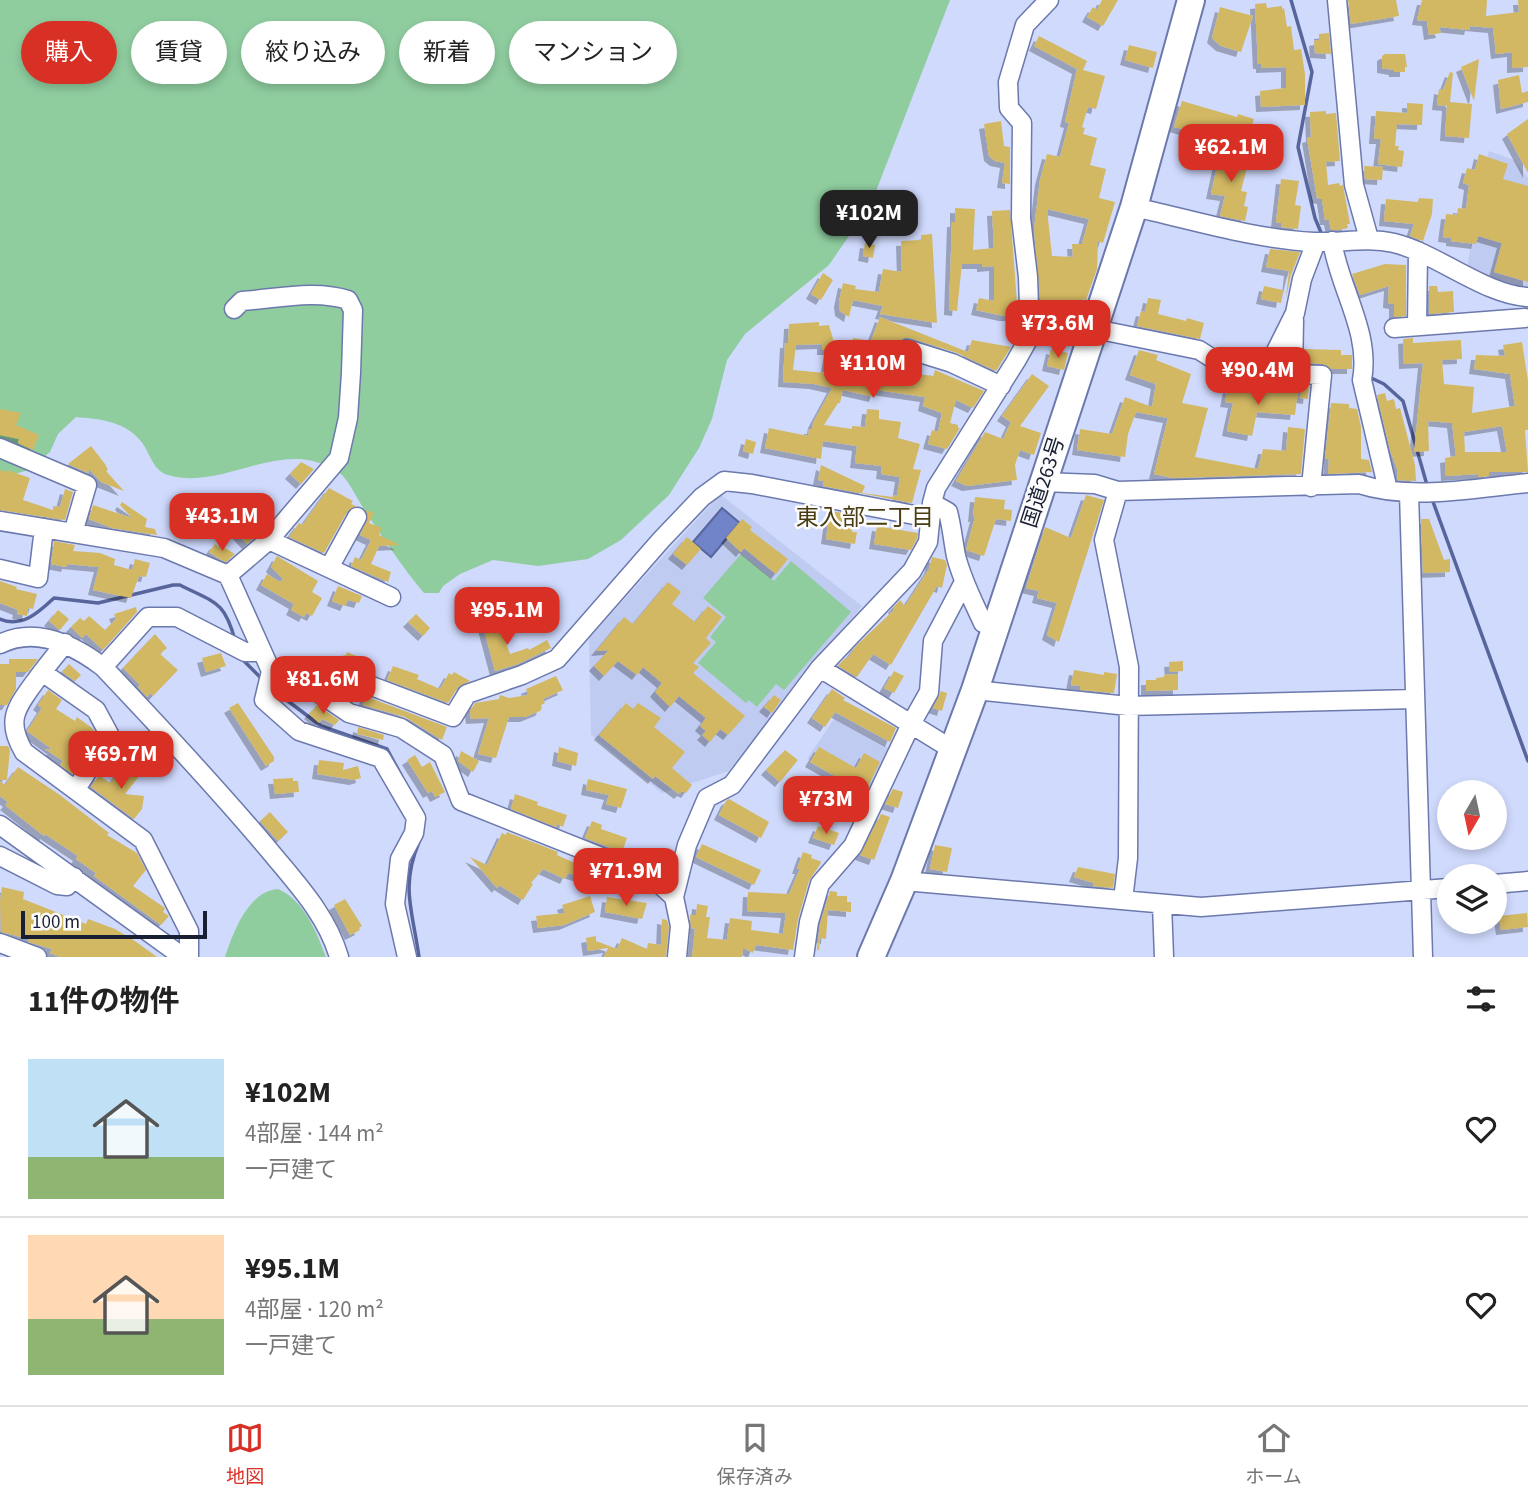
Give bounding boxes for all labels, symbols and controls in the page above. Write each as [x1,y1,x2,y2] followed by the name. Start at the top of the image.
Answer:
[21,21,117,84] chip: 購入
[131,21,227,84] chip: 賃貸
[241,21,385,84] chip: 絞り込み
[399,21,495,84] chip: 新着
[509,21,677,84] chip: マンション
[1174,124,1288,184] pin: ¥62.1M
[1194,130,1268,163] text: ¥62.1M
[820,190,918,250] pin: ¥102M
[836,196,902,229] text: ¥102M
[1001,300,1115,360] pin: ¥73.6M
[1021,306,1095,339] text: ¥73.6M
[824,340,922,400] pin: ¥110M
[840,346,906,379] text: ¥110M
[1201,348,1315,407] pin: ¥90.4M
[1221,353,1295,386] text: ¥90.4M
[1014,433,1072,531] street label: 国道263号
[165,494,279,553] pin: ¥43.1M
[185,499,259,532] text: ¥43.1M
[796,501,934,534] district label: 東入部二丁目
[450,588,564,647] pin: ¥95.1M
[470,593,544,626] text: ¥95.1M
[266,656,380,716] pin: ¥81.6M
[286,662,360,695] text: ¥81.6M
[64,732,178,791] pin: ¥69.7M
[84,737,158,770] text: ¥69.7M
[785,776,867,836] pin: ¥73M
[1437,780,1507,850] north arrow
[1437,780,1507,934] map controls
[799,782,853,815] text: ¥73M
[569,848,683,908] pin: ¥71.9M
[589,854,663,887] text: ¥71.9M
[1437,864,1507,934] button: layers
[21,908,206,940] scale bar
[32,909,80,936] text: 100 m
[28,980,180,1023] text: 11件の物件
[1462,980,1500,1018] icon: filters
[245,1071,331,1114] text: ¥102M
[84,1087,168,1171] icon: home
[1462,1110,1500,1148] icon: heart
[245,1117,384,1150] text: 4部屋 · 144 m²
[245,1153,337,1186] text: 一戸建て
[245,1247,340,1290] text: ¥95.1M
[84,1263,168,1347] icon: home
[1462,1286,1500,1324] icon: heart
[245,1293,384,1326] text: 4部屋 · 120 m²
[245,1329,337,1362] text: 一戸建て
[226,1419,264,1491] tab: 地図
[717,1419,793,1491] tab: 保存済み
[1245,1419,1302,1491] tab: ホーム

